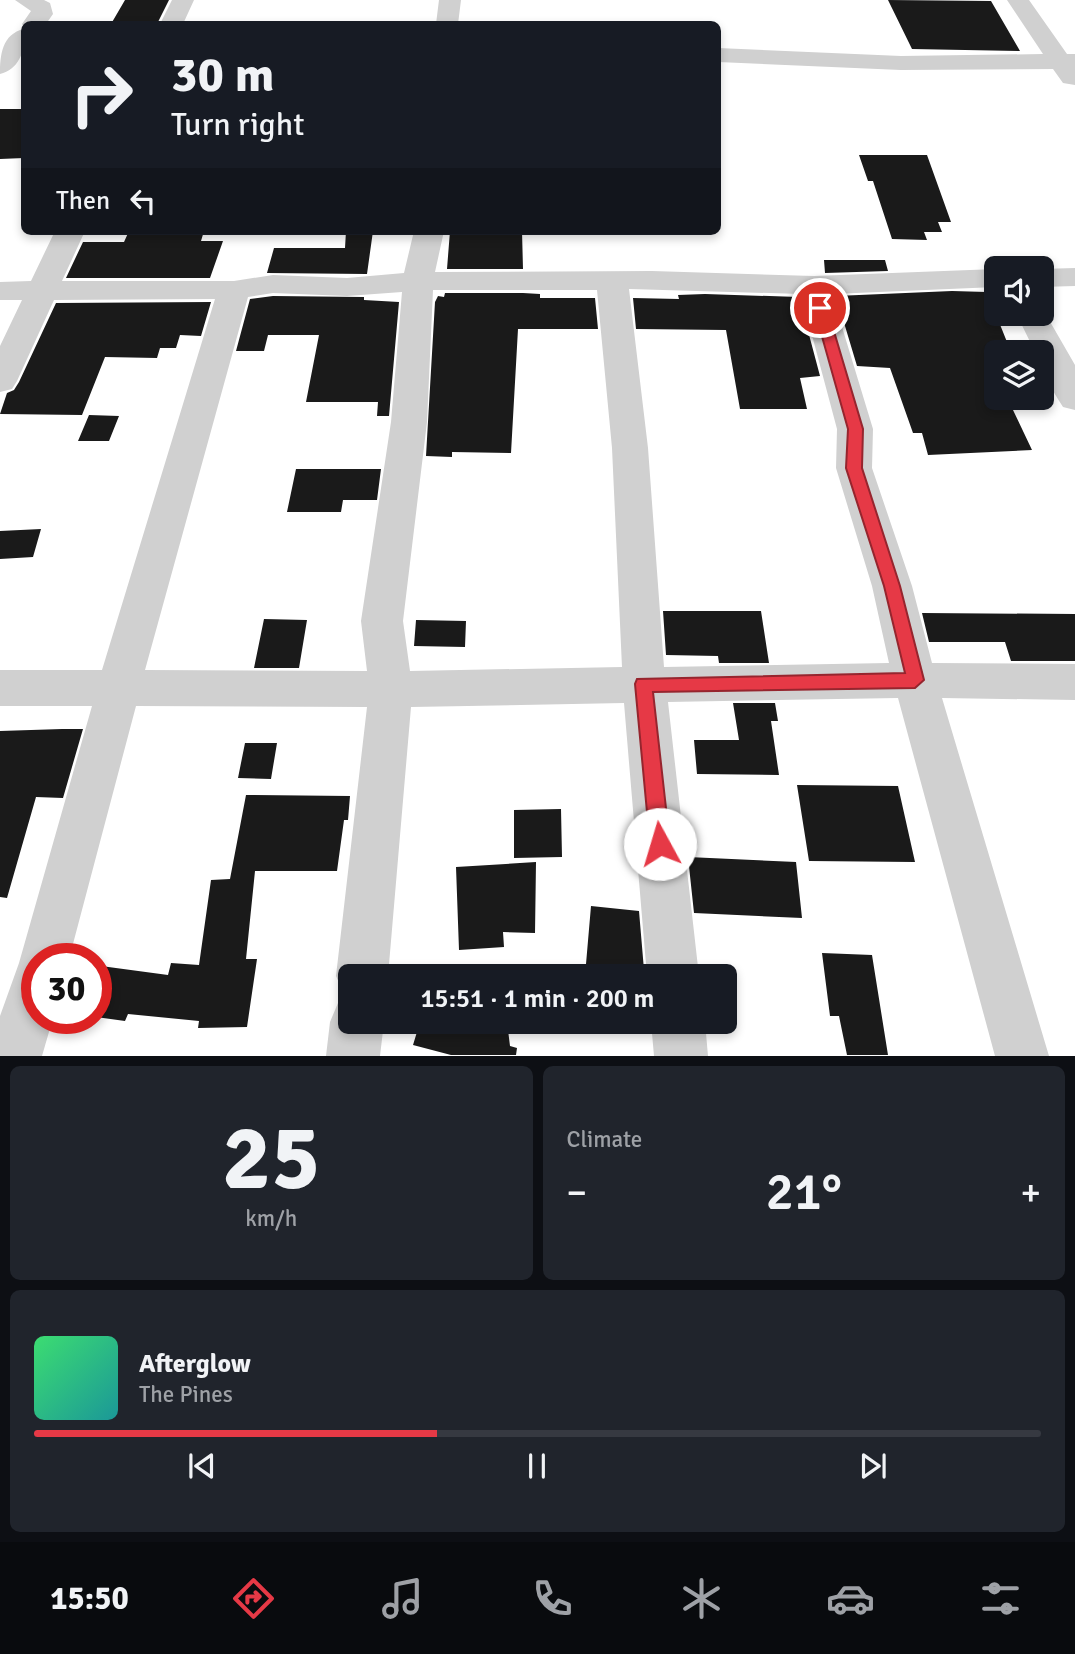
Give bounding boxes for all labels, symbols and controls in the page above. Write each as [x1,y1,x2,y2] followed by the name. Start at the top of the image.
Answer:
[171,45,274,105] text: 30 m
[56,49,147,140] icon: right
[171,105,304,144] text: Turn right
[124,182,162,220] icon: left
[56,185,110,217] text: Then
[984,256,1054,410] map controls
[984,256,1054,326] button: sound
[790,278,850,338] pin
[801,289,839,327] icon: arrive
[984,340,1054,410] button: layers
[623,807,697,881] position arrow
[21,943,112,1034] speed limit sign: 30
[421,983,654,1015] text: 15:51 · 1 min · 200 m
[222,1102,320,1215] text: 25
[567,1125,642,1154] text: Climate
[766,1160,842,1224] text: 21°
[567,1169,587,1216] text: −
[1020,1169,1041,1216] text: +
[245,1204,297,1233] text: km/h
[139,1348,251,1380] text: Afterglow
[139,1380,233,1409] text: The Pines
[183,1447,221,1485] icon: previous
[518,1447,556,1485] icon: pause
[854,1447,892,1485] icon: next
[229,1574,278,1623] icon: directions
[378,1574,427,1623] icon: music
[528,1574,577,1623] icon: phone
[677,1574,726,1623] icon: climate
[826,1574,875,1623] icon: car
[976,1574,1025,1623] icon: filters
[50,1579,129,1618] text: 15:50

